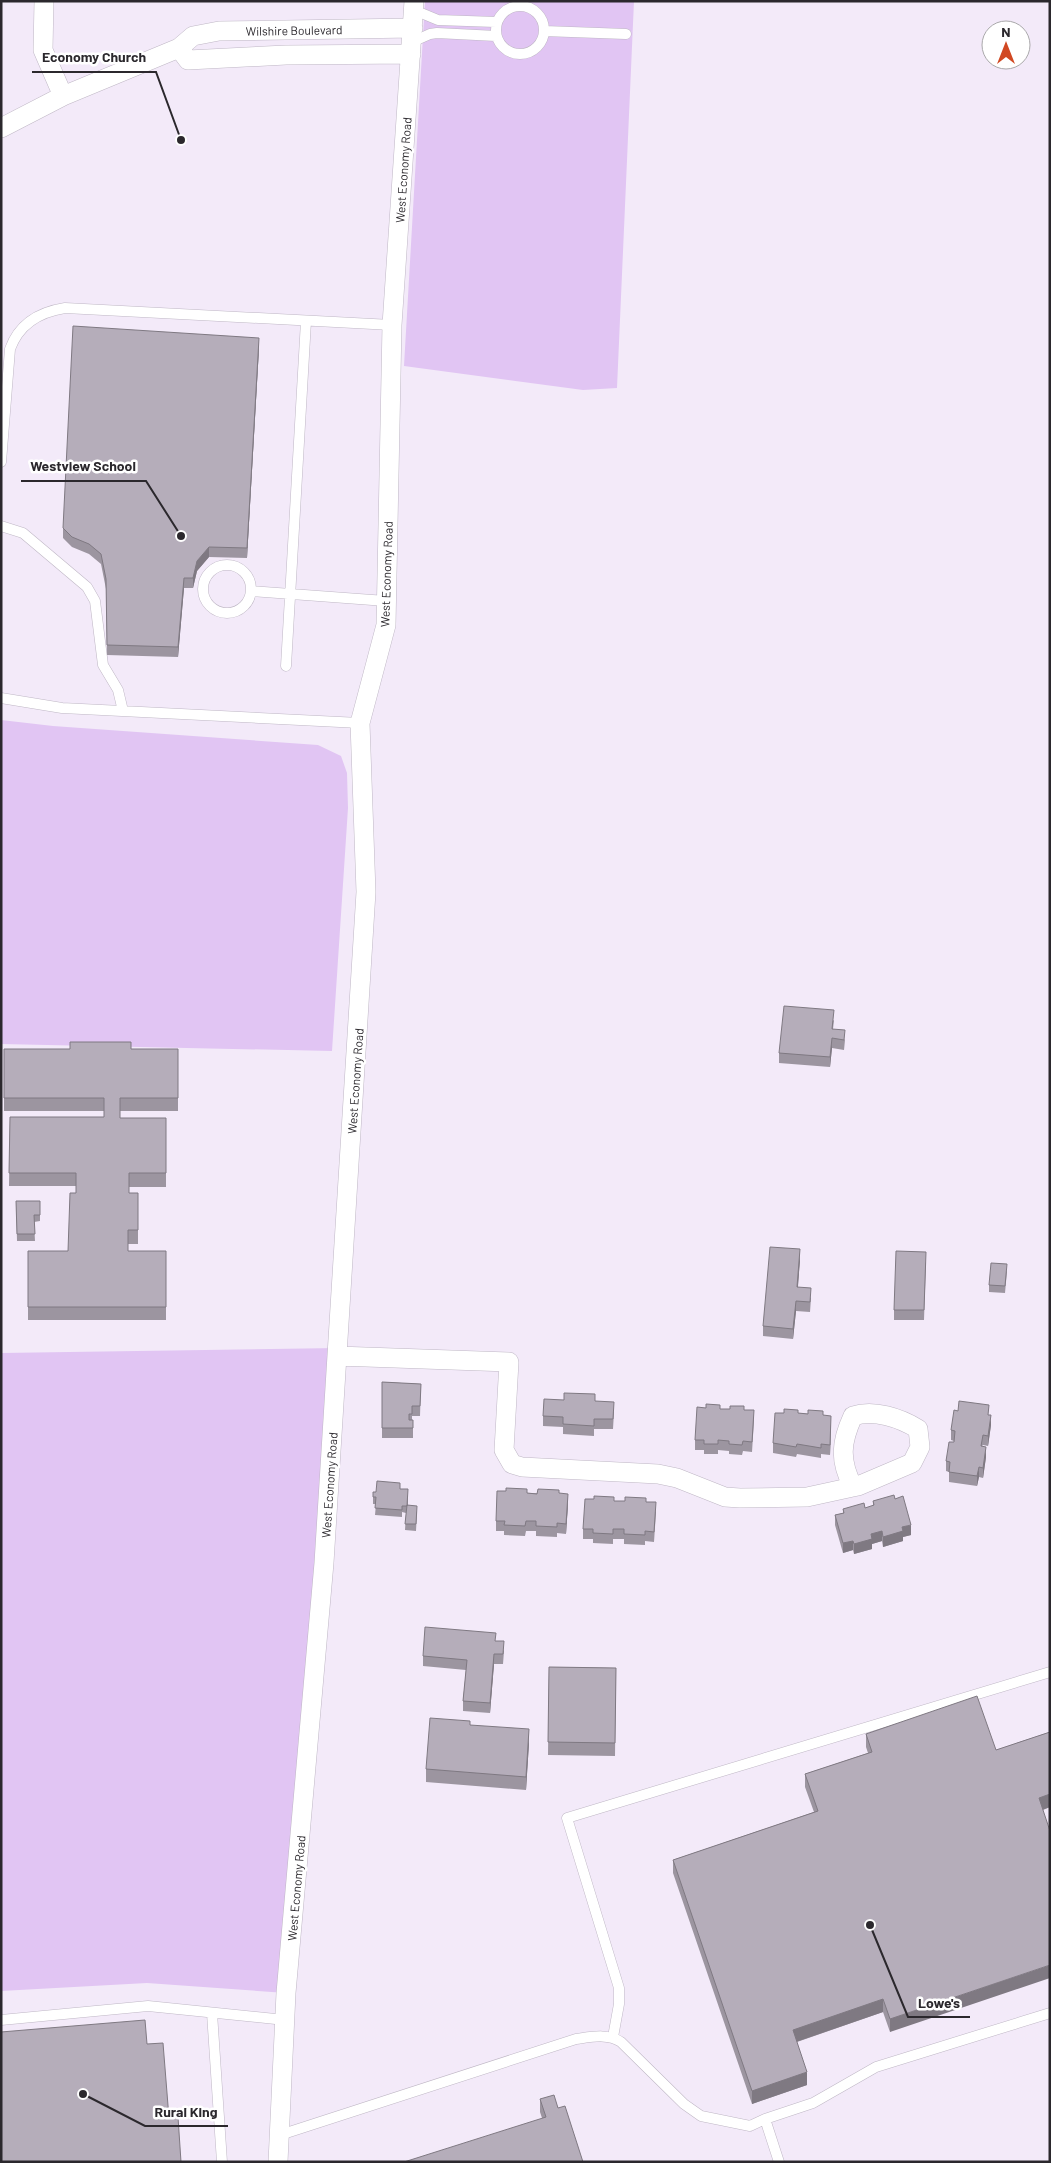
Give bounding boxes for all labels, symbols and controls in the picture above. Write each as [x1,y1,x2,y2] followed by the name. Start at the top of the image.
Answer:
[981,20,1031,70] north arrow
[245,22,343,38] street label: Wilshire Boulevard
[1001,23,1011,40] text: N
[32,43,156,72] callout: Economy Church
[42,48,146,65] text: Economy Church
[392,117,414,223] street label: West Economy Road
[21,452,146,481] callout: Westview School
[30,457,136,474] text: Westview School
[377,521,395,627] street label: West Economy Road
[344,1028,366,1134] street label: West Economy Road
[318,1432,340,1538] street label: West Economy Road
[284,1835,308,1941] street label: West Economy Road
[908,1988,970,2017] callout: Lowe's
[918,1994,960,2011] text: Lowe's
[145,2097,228,2126] callout: Rural King
[155,2103,218,2120] text: Rural King

